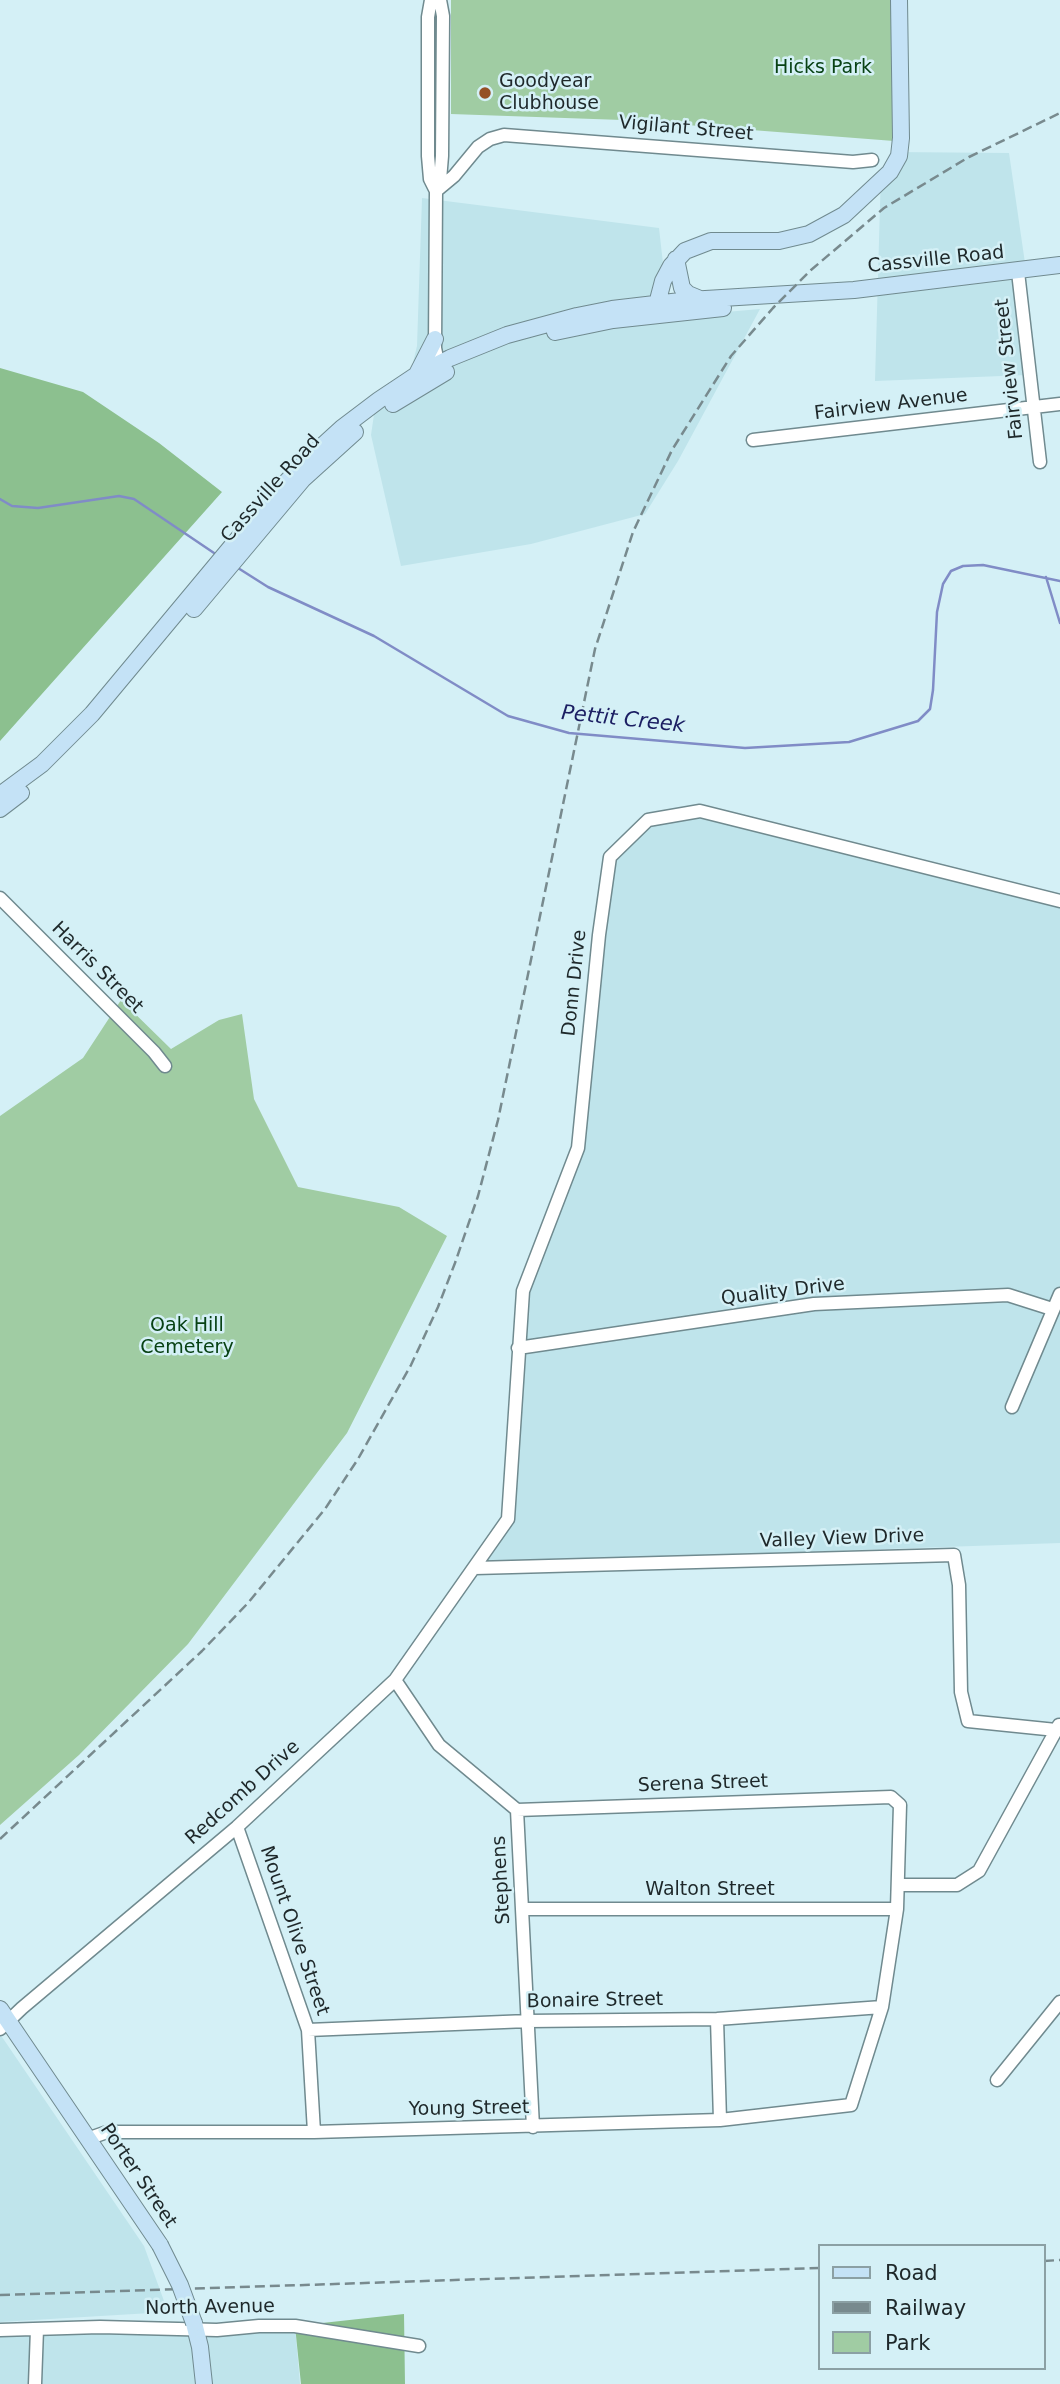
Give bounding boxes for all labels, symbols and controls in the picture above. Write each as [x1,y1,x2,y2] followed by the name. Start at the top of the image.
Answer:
[774,57,872,79] park label: Hicks Park
[499,71,599,115] place label: Goodyear Clubhouse
[477,85,493,101] marker: Goodyear Clubhouse
[618,112,754,146] street label: Vigilant Street
[867,241,1005,279] street label: Cassville Road
[991,297,1029,441] street label: Fairview Street
[813,384,969,426] street label: Fairview Avenue
[217,430,325,548] street label: Cassville Road
[560,701,686,739] water label: Pettit Creek
[46,917,148,1019] street label: Harris Street
[558,929,592,1037] street label: Donn Drive
[720,1273,846,1311] street label: Quality Drive
[140,1315,234,1359] park label: Oak Hill Cemetery
[759,1525,925,1553] street label: Valley View Drive
[181,1736,305,1850] street label: Redcomb Drive
[637,1770,769,1798] street label: Serena Street
[488,1835,516,1925] street label: Stephens
[254,1843,334,2019] street label: Mount Olive Street
[645,1879,775,1901] street label: Walton Street
[527,1988,663,2014] street label: Bonaire Street
[408,2097,530,2121] street label: Young Street
[95,2119,181,2233] street label: Porter Street
[818,2244,1046,2370] legend
[885,2261,938,2285] text: Road
[145,2295,275,2321] street label: North Avenue
[885,2296,966,2320] text: Railway
[885,2331,930,2355] text: Park

